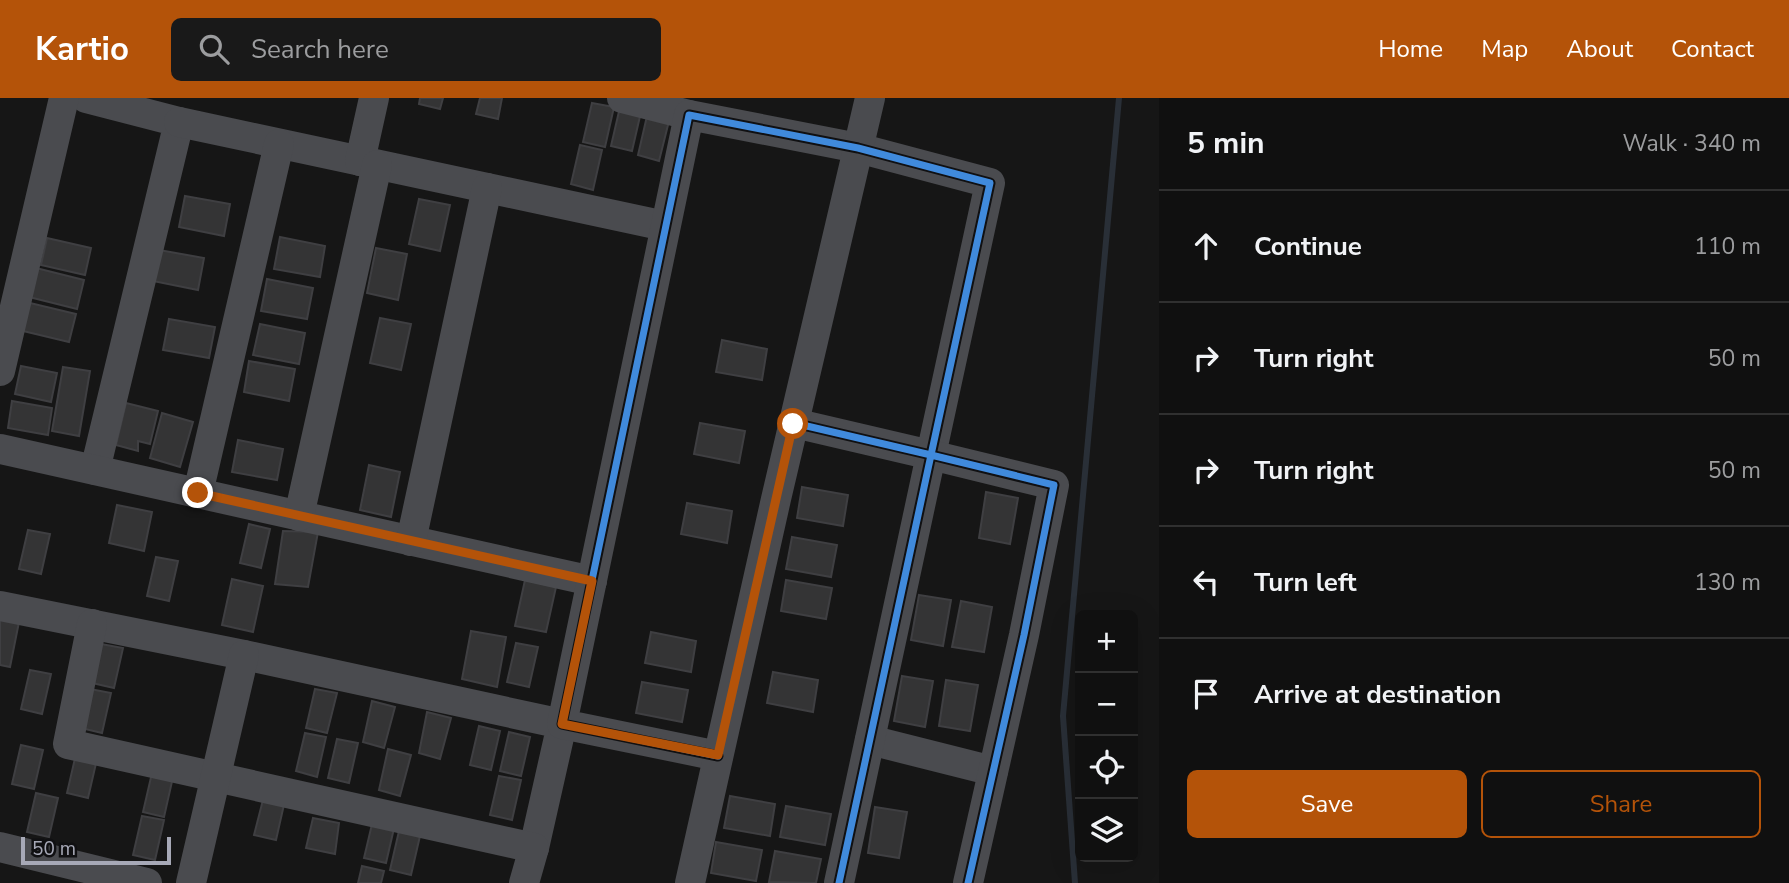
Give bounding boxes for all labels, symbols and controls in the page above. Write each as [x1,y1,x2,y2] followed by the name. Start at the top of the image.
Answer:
[171,18,661,81] search box
[35,27,129,72] text: Kartio
[195,30,233,68] icon: search
[251,32,389,67] text: Search here
[1378,33,1443,65] text: Home
[1481,33,1528,65] text: Map
[1566,33,1633,65] text: About
[1671,33,1754,65] text: Contact
[1187,123,1265,164] text: 5 min
[1622,128,1761,159] text: Walk · 340 m
[1187,227,1225,265] icon: ahead
[1254,229,1362,264] text: Continue
[1694,231,1761,262] text: 110 m
[1187,339,1225,377] icon: right
[1254,341,1373,376] text: Turn right
[1708,343,1761,374] text: 50 m
[777,408,808,439] route start
[1187,451,1225,489] icon: right
[1254,453,1373,488] text: Turn right
[1708,455,1761,486] text: 50 m
[182,477,213,508] route end
[1187,563,1225,601] icon: left
[1254,565,1357,600] text: Turn left
[1694,567,1761,598] text: 130 m
[1075,610,1138,862] map controls
[1075,610,1138,673] button: +
[1075,673,1138,736] button: −
[1187,675,1225,713] icon: arrive
[1254,677,1501,712] text: Arrive at destination
[1075,736,1138,799] button: locate
[1187,770,1467,838] button: Save
[1481,770,1761,838] button: Share
[1075,799,1138,862] button: layers
[21,834,172,866] scale bar
[32,836,76,862] text: 50 m

